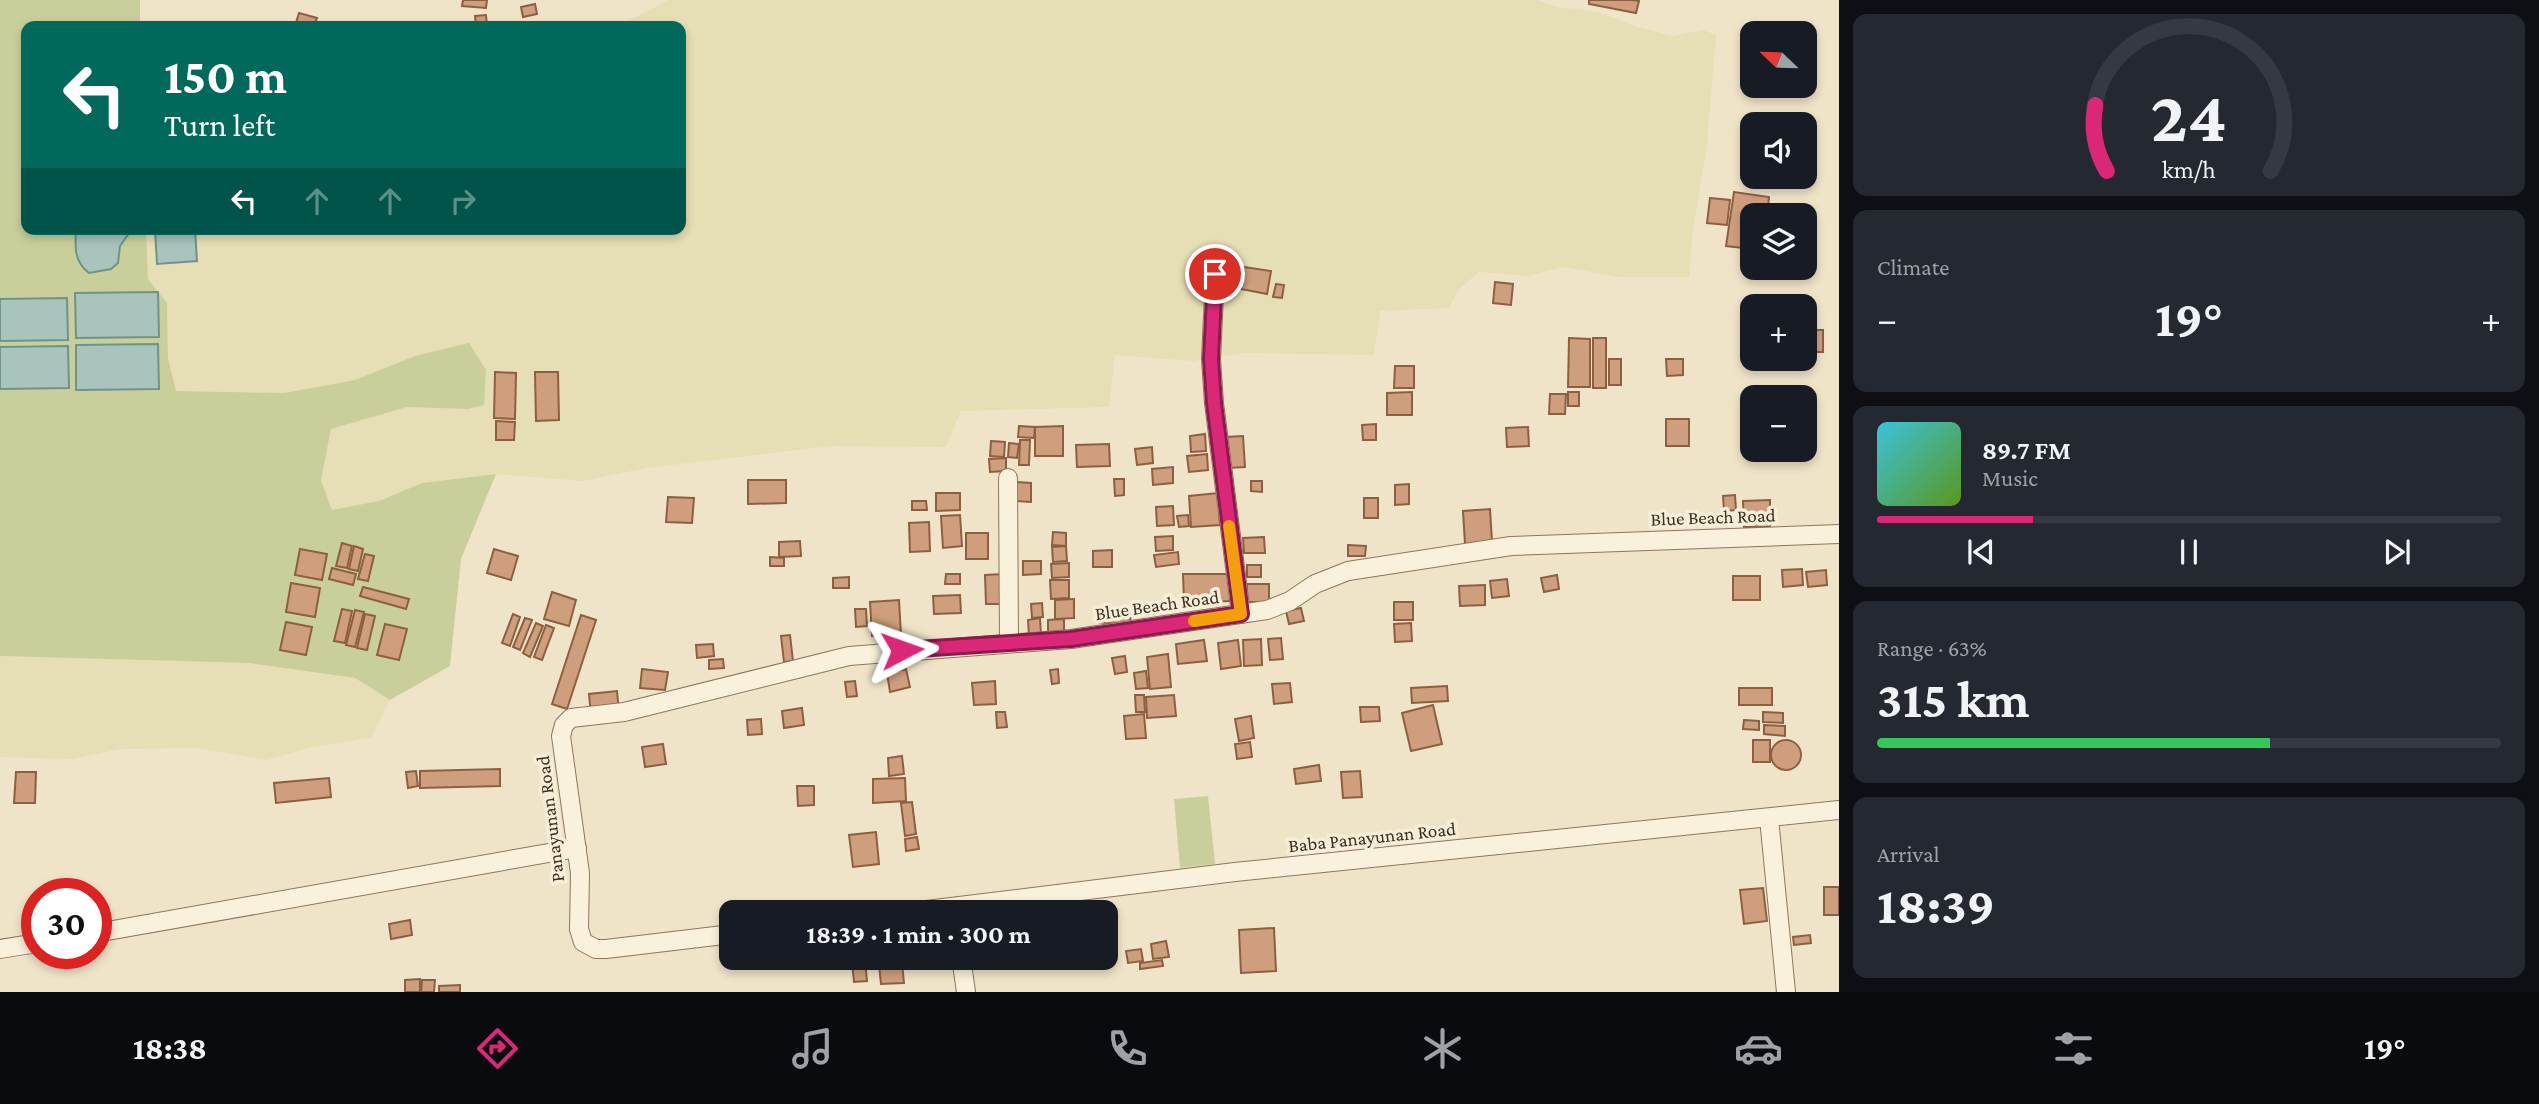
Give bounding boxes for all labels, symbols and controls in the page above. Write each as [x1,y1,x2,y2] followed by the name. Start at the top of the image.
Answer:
[1740,21,1816,98] north arrow
[1740,21,1817,462] map controls
[49,49,140,140] icon: left
[164,49,287,104] text: 150 m
[2151,76,2227,157] text: 24
[164,107,275,143] text: Turn left
[1740,112,1817,189] button: sound
[2162,156,2216,183] text: km/h
[225,182,263,220] icon: left
[298,182,336,220] icon: ahead
[371,182,409,220] icon: ahead
[444,182,482,220] icon: right
[1740,203,1817,280] button: layers
[1185,244,1245,304] pin
[1877,254,1949,280] text: Climate
[1196,255,1234,293] icon: arrive
[2155,289,2223,347] text: 19°
[1740,294,1817,371] button: +
[1877,298,1897,340] text: −
[2481,298,2501,340] text: +
[1740,385,1817,462] button: −
[1982,436,2071,465] text: 89.7 FM
[1982,465,2038,491] text: Music
[1650,504,1776,530] street label: Blue Beach Road
[1962,533,2000,571] icon: previous
[2170,533,2208,571] icon: pause
[2378,533,2416,571] icon: next
[1094,586,1220,624] street label: Blue Beach Road
[865,613,939,687] position arrow
[1877,635,1987,661] text: Range · 63%
[1877,670,2030,728] text: 315 km
[532,755,568,883] street label: Panayunan Road
[1287,818,1457,856] street label: Baba Panayunan Road
[1877,841,1940,867] text: Arrival
[1877,876,1995,934] text: 18:39
[21,878,112,969] speed limit sign: 30
[806,920,1031,949] text: 18:39 · 1 min · 300 m
[473,1024,522,1073] icon: directions
[788,1024,837,1073] icon: music
[1103,1024,1152,1073] icon: phone
[1418,1024,1467,1073] icon: climate
[1734,1024,1783,1073] icon: car
[2049,1024,2098,1073] icon: filters
[133,1030,207,1066] text: 18:38
[2364,1030,2406,1066] text: 19°

